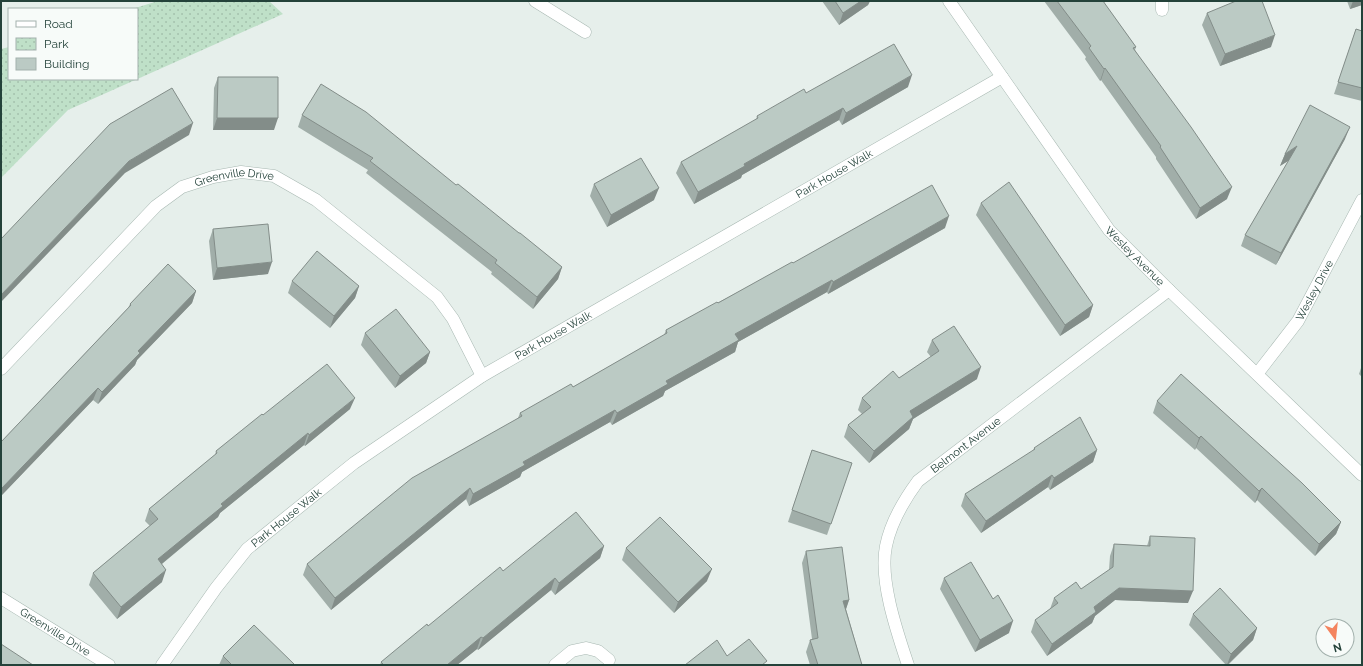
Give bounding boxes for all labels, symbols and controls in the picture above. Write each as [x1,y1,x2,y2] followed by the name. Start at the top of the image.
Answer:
[8,8,138,80] legend
[44,17,73,31] text: Road
[44,37,69,51] text: Park
[44,57,90,71] text: Building
[793,146,875,201] street label: Park House Walk
[193,165,275,189] street label: Greenville Drive
[1102,223,1168,289] street label: Wesley Avenue
[1293,257,1336,323] street label: Wesley Drive
[512,308,594,362] street label: Park House Walk
[928,414,1004,476] street label: Belmont Avenue
[248,485,324,550] street label: Park House Walk
[18,605,94,659] street label: Greenville Drive
[1315,618,1355,658] north arrow
[1332,640,1343,655] text: N

